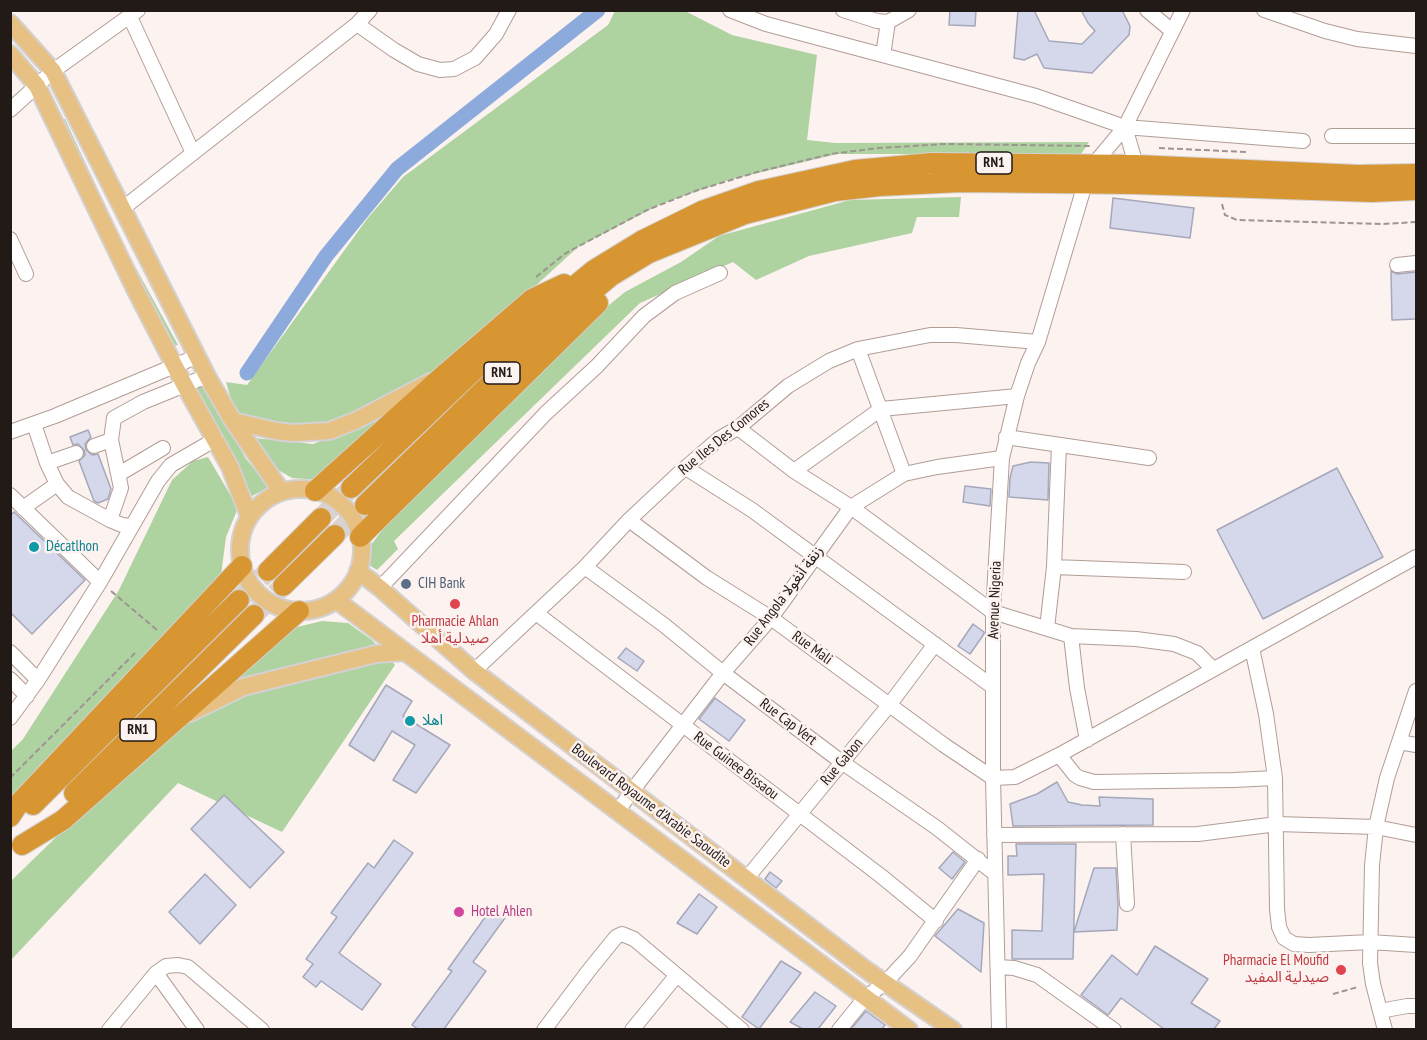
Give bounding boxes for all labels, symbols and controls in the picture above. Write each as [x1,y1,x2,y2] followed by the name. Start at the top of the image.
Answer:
[976,152,1012,174] road number: RN1
[484,362,520,384] road number: RN1
[675,395,773,479] street label: Rue Iles Des Comores
[46,538,99,556] place label: Décatlhon
[27,540,41,554] marker: Décatlhon
[741,542,827,650] street label: Rue Angola زنقة أنغولا
[985,560,1005,640] street label: Avenue Nigeria
[418,575,465,593] place label: CIH Bank
[399,577,413,591] marker: CIH Bank
[448,597,462,611] marker: Pharmacie Ahlan صيدلية أهلا
[412,613,498,648] place label: Pharmacie Ahlan صيدلية أهلا
[788,627,836,669] street label: Rue Mali
[756,695,820,749] street label: Rue Cap Vert
[422,712,443,730] place label: اهلا
[403,714,417,728] marker: اهلا
[120,719,156,741] road number: RN1
[690,728,782,804] street label: Rue Guinee Bissaou
[817,735,867,789] street label: Rue Gabon
[568,740,734,872] street label: Boulevard Royaume d'Arabie Saoudite
[471,903,532,921] place label: Hotel Ahlen
[452,905,466,919] marker: Hotel Ahlen
[1223,952,1329,987] place label: Pharmacie El Moufid صيدلية المفيد
[1334,963,1348,977] marker: Pharmacie El Moufid صيدلية المفيد

